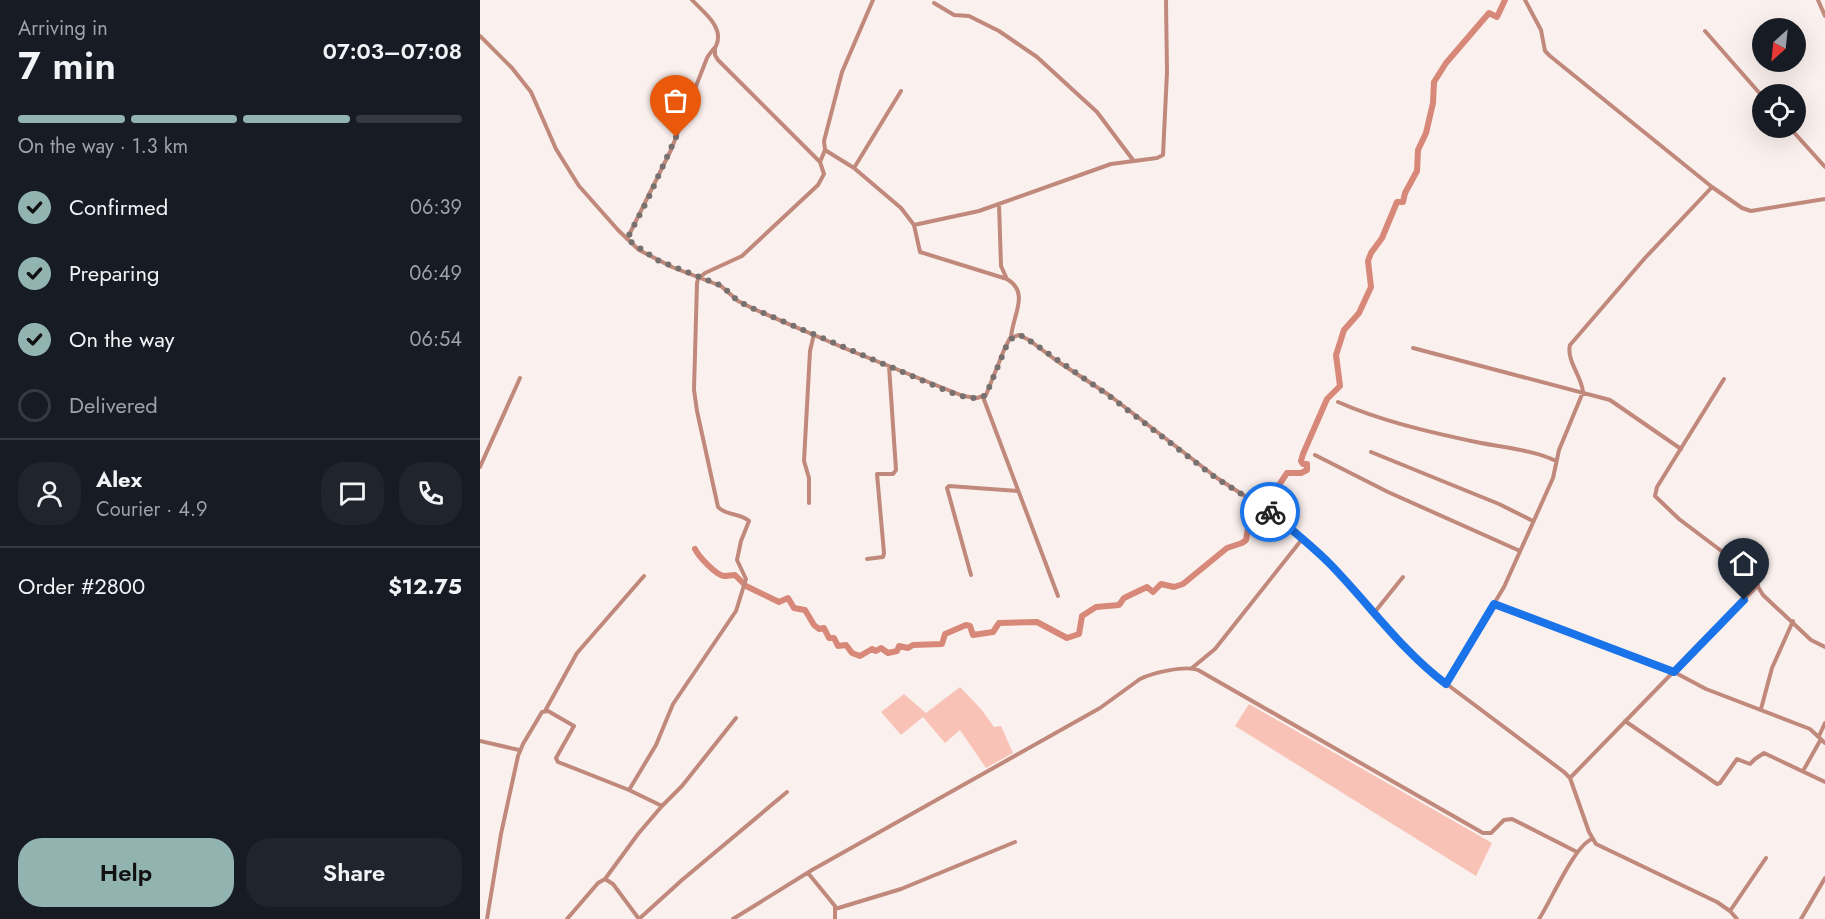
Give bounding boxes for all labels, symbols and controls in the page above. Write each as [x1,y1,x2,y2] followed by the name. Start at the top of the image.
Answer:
[18,14,108,43] text: Arriving in
[1752,18,1806,72] north arrow
[1752,18,1806,138] map controls
[323,35,462,67] text: 07:03–07:08
[18,37,116,94] text: 7 min
[650,75,701,137] pin
[659,84,692,117] icon: bag
[1752,84,1806,138] button: locate
[18,132,188,161] text: On the way · 1.3 km
[18,191,51,224] icon: check
[69,191,168,223] text: Confirmed
[410,193,462,222] text: 06:39
[18,257,51,290] icon: check
[69,257,160,289] text: Preparing
[409,259,462,288] text: 06:49
[18,323,51,356] icon: check
[69,323,174,355] text: On the way
[410,325,462,354] text: 06:54
[69,389,158,421] text: Delivered
[18,462,81,525] button: person
[321,462,384,525] button: chat
[399,462,462,525] button: phone
[96,463,142,495] text: Alex
[1240,482,1300,542] courier
[96,495,208,524] text: Courier · 4.9
[1254,496,1287,529] icon: bike
[1718,538,1769,600] pin
[1727,547,1760,580] icon: home
[18,570,145,602] text: Order #2800
[388,570,462,602] text: $12.75
[18,838,234,907] button: Help
[246,838,462,907] button: Share

